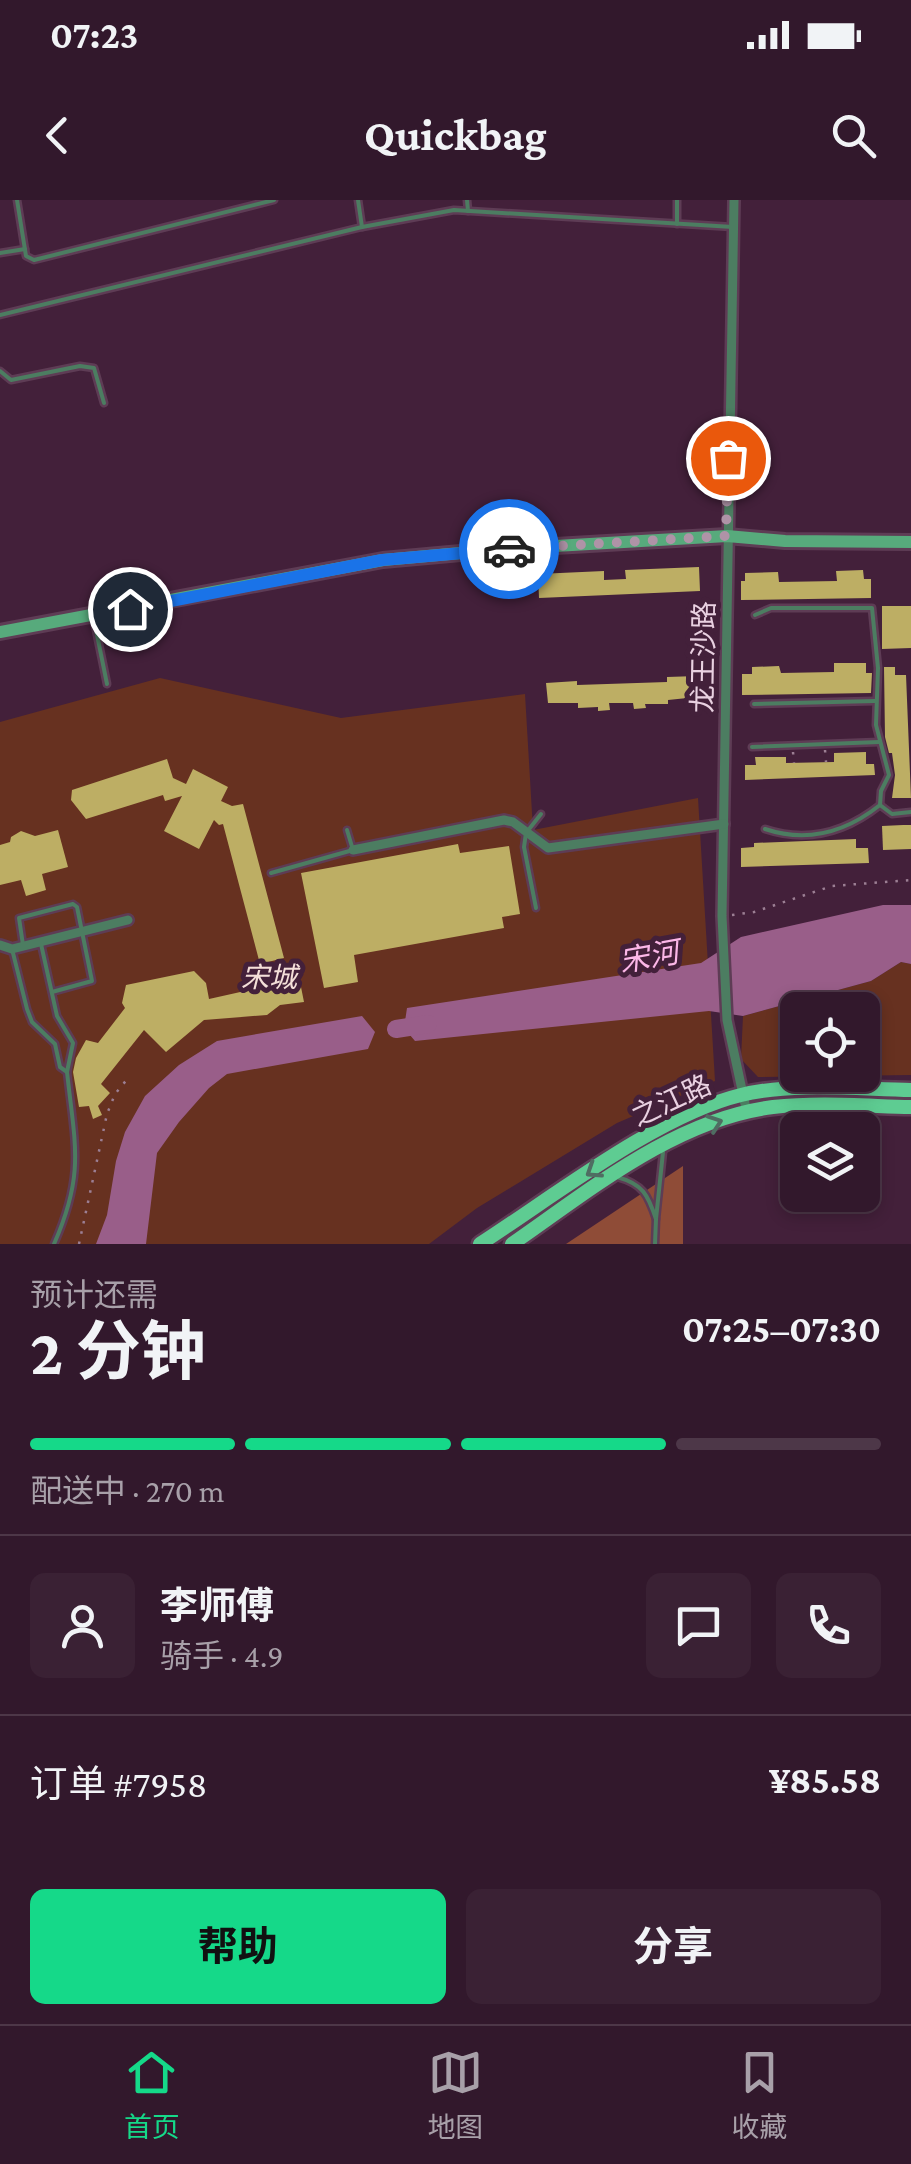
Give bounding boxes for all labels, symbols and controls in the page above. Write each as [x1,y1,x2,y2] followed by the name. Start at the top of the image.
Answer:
[50,14,138,56] text: 07:23
[30,108,85,163] icon: back
[826,108,881,163] icon: search
[364,110,547,160] text: Quickbag
[686,416,771,501] pin
[701,431,756,486] icon: bag
[459,499,559,599] courier
[482,522,537,577] icon: car
[88,567,173,652] pin
[103,582,158,637] icon: home
[687,601,720,713] street label: 龙王沙路
[617,934,686,978] water label: 宋河
[241,962,301,993] park label: 宋城
[780,992,880,1212] map controls
[780,992,880,1092] button: locate
[627,1069,716,1132] street label: 之江路
[780,1112,880,1212] button: layers
[705,1114,722,1134] one-way arrow
[586,1158,604,1177] one-way arrow
[30,1277,158,1313] text: 预计还需
[682,1308,881,1350] text: 07:25–07:30
[30,1316,206,1388] text: 2 分钟
[30,1473,225,1509] text: 配送中 · 270 m
[30,1573,135,1678] button: person
[646,1573,751,1678] button: chat
[776,1573,881,1678] button: phone
[160,1585,274,1627] text: 李师傅
[160,1638,284,1674] text: 骑手 · 4.9
[769,1759,881,1801] text: ¥85.58
[30,1763,208,1805] text: 订单 #7958
[30,1889,446,2004] button: 帮助
[466,1889,881,2004] button: 分享
[124,2045,180,2145] tab: 首页
[427,2045,483,2145] tab: 地图
[731,2045,787,2145] tab: 收藏

